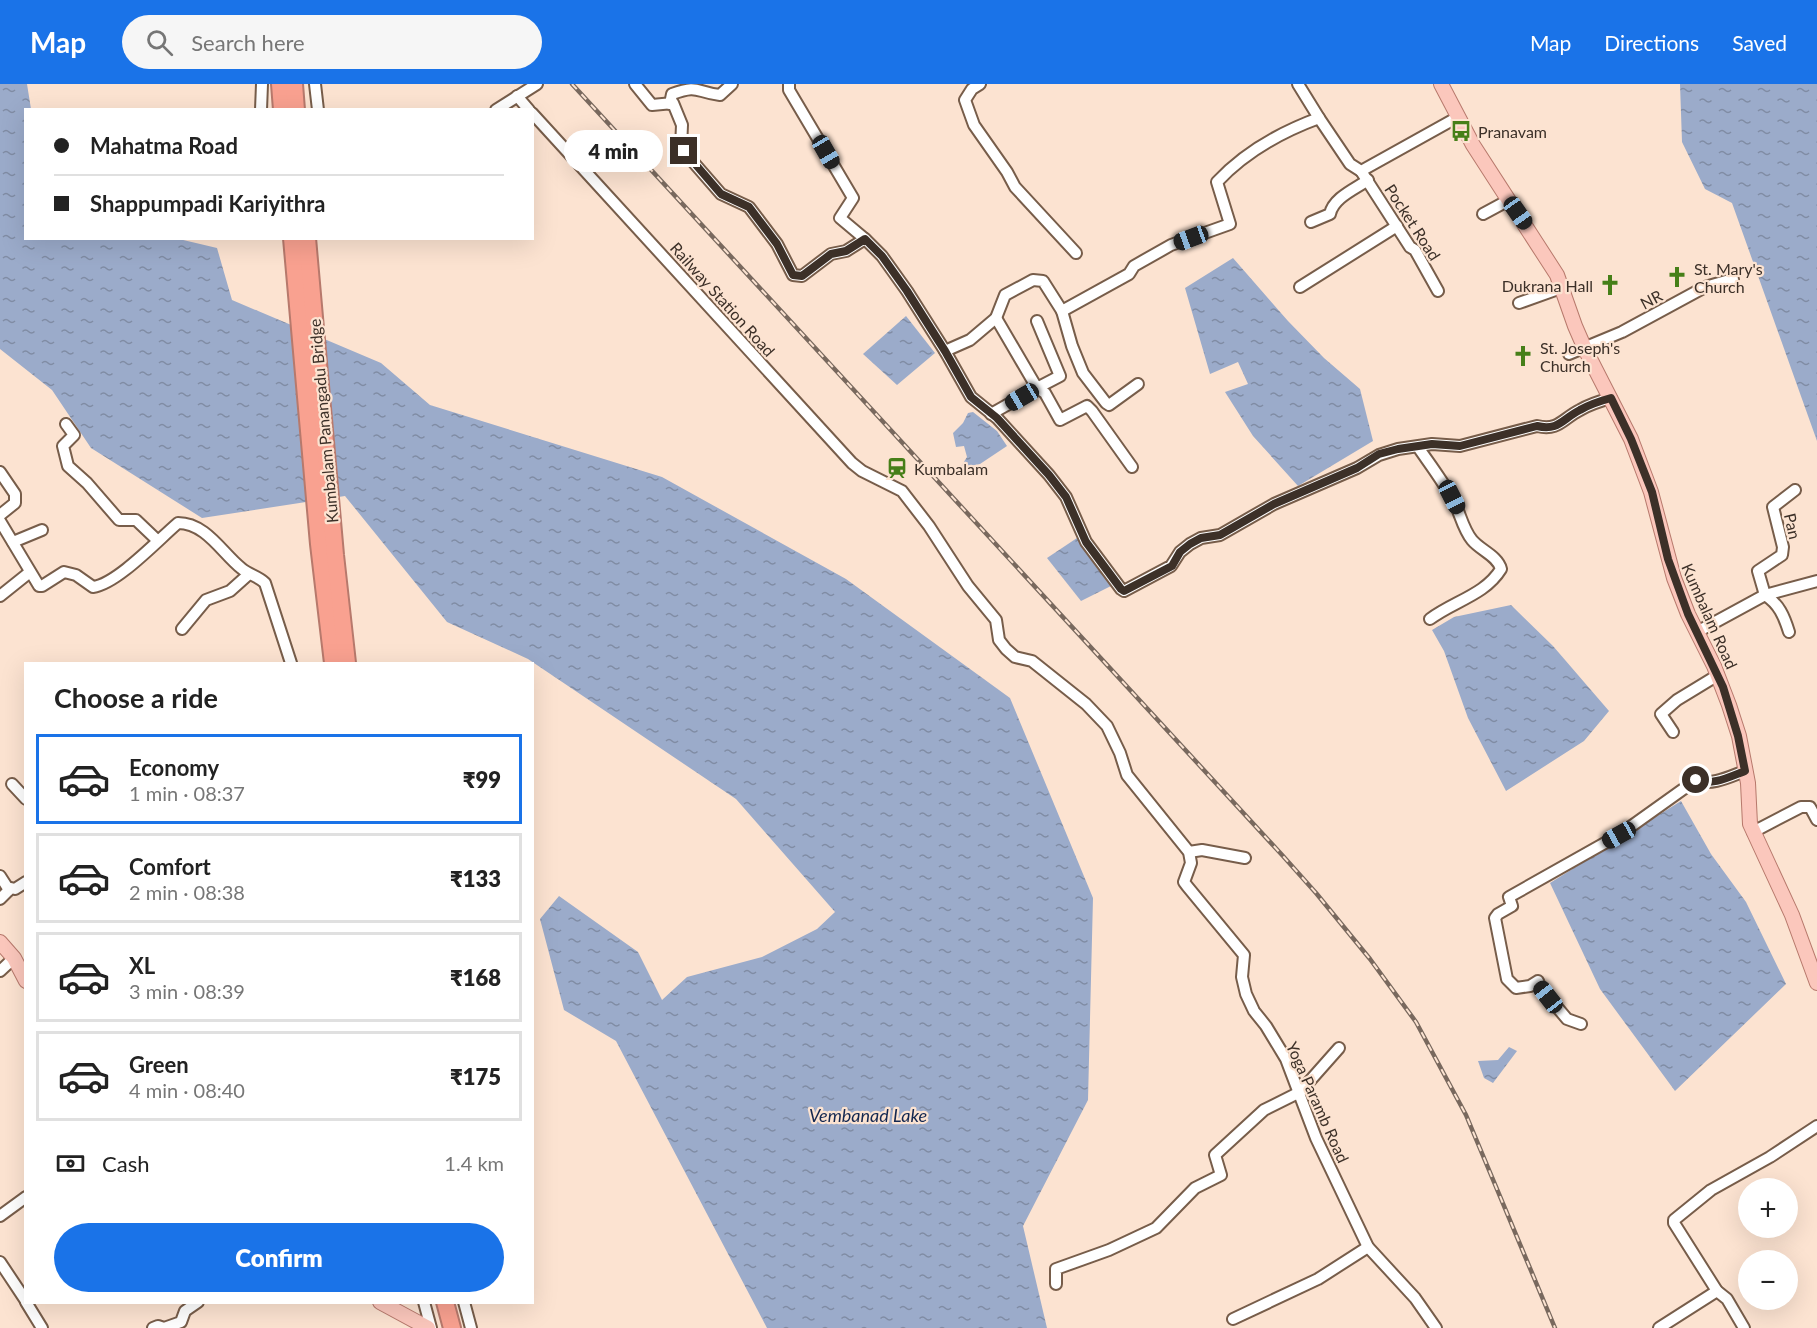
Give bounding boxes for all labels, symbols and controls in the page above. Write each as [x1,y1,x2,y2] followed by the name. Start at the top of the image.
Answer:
[122,15,542,69] search box
[30,25,86,59] text: Map
[143,26,176,59] icon: search
[191,29,305,56] text: Search here
[1530,30,1571,55] text: Map
[1604,30,1699,55] text: Directions
[1732,30,1787,55] text: Saved
[1449,119,1473,143] bus stop icon: Pranavam
[1478,122,1547,141] place label: Pranavam
[564,130,663,172] callout: 4 min
[90,132,238,159] text: Mahatma Road
[809,132,843,172] car
[670,137,697,164] route end
[589,139,638,163] text: 4 min
[1381,180,1445,264] street label: Pocket Road
[90,190,325,217] text: Shappumpadi Kariyithra
[1500,193,1536,233] car
[1171,223,1211,253] car
[667,238,779,360] street label: Railway Station Road
[1694,259,1763,296] place label: St. Mary's Church
[1665,265,1689,289] church icon: St. Mary's Church
[1598,273,1622,297] church icon: Dukrana Hall
[1502,276,1593,295] place label: Dukrana Hall
[1637,285,1665,313] street label: NR
[305,318,341,524] street label: Kumbalam Panangadu Bridge
[1540,338,1620,375] place label: St. Joseph's Church
[1511,344,1535,368] church icon: St. Joseph's Church
[1002,380,1042,414] car
[885,456,909,480] station icon: Kumbalam
[914,459,988,478] place label: Kumbalam
[1436,477,1468,517] car
[1781,511,1805,541] street label: Pan
[1678,560,1742,672] street label: Kumbalam Road
[54,681,218,714] text: Choose a ride
[57,752,111,806] icon: car
[129,754,219,781] text: Economy
[463,766,501,793] text: ₹99
[1682,766,1709,793] route start
[129,781,245,805] text: 1 min · 08:37
[1599,818,1639,852] car
[57,851,111,905] icon: car
[129,853,211,880] text: Comfort
[450,865,501,892] text: ₹133
[129,880,245,904] text: 2 min · 08:38
[57,950,111,1004] icon: car
[129,952,155,979] text: XL
[450,964,501,991] text: ₹168
[1530,977,1566,1017] car
[129,979,245,1003] text: 3 min · 08:39
[1283,1039,1353,1165] street label: Yoga Paramb Road
[57,1049,111,1103] icon: car
[129,1051,189,1078] text: Green
[450,1063,501,1090] text: ₹175
[129,1078,245,1102] text: 4 min · 08:40
[809,1104,927,1126] water label: Vembanad Lake
[54,1147,87,1180] icon: cash
[102,1150,149,1177] text: Cash
[444,1151,504,1175] text: 1.4 km
[1738,1178,1798,1310] map controls
[1738,1178,1798,1238] button: +
[54,1223,504,1292] button: Confirm
[1738,1250,1798,1310] button: −

